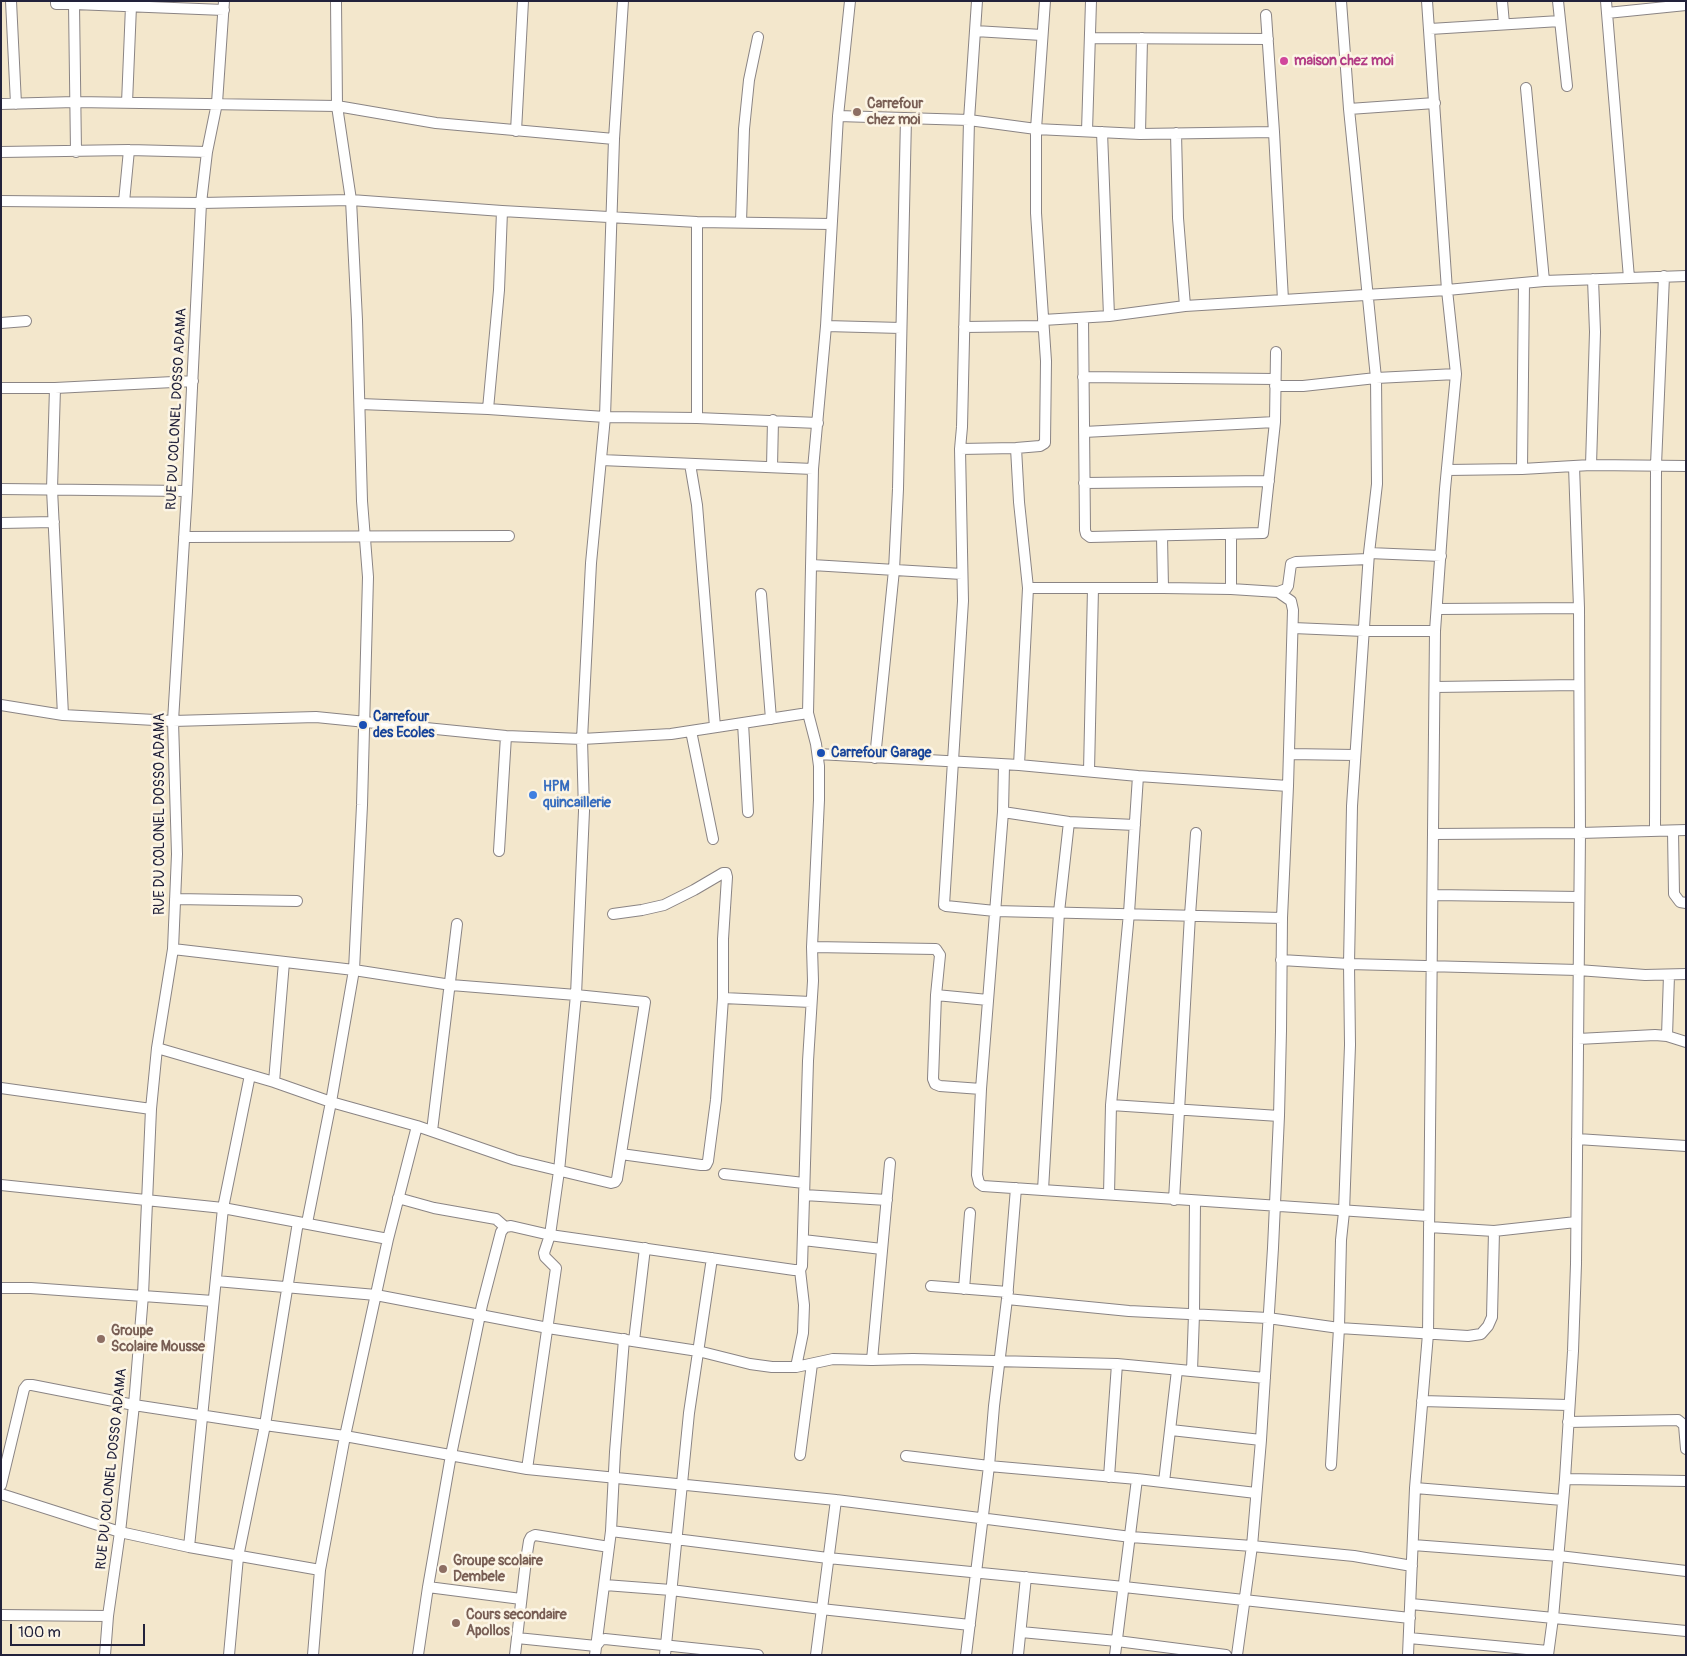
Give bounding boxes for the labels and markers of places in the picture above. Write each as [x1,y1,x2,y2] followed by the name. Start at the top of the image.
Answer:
[1294,53,1393,69] place label: maison chez moi
[1278,55,1290,67] marker: maison chez moi
[867,96,923,128] place label: Carrefour chez moi
[851,106,863,118] marker: Carrefour chez moi
[373,709,435,742] place label: Carrefour des Ecoles
[357,719,369,731] marker: Carrefour des Ecoles
[831,745,931,761] place label: Carrefour Garage
[815,747,827,759] marker: Carrefour Garage
[543,779,611,812] place label: HPM quincaillerie
[527,789,539,801] marker: HPM quincaillerie
[111,1323,205,1355] place label: Groupe Scolaire Mousse
[95,1333,107,1345] marker: Groupe Scolaire Mousse
[453,1553,543,1585] place label: Groupe scolaire Dembele
[437,1563,449,1575] marker: Groupe scolaire Dembele
[466,1607,567,1640] place label: Cours secondaire Apollos
[450,1617,462,1629] marker: Cours secondaire Apollos

